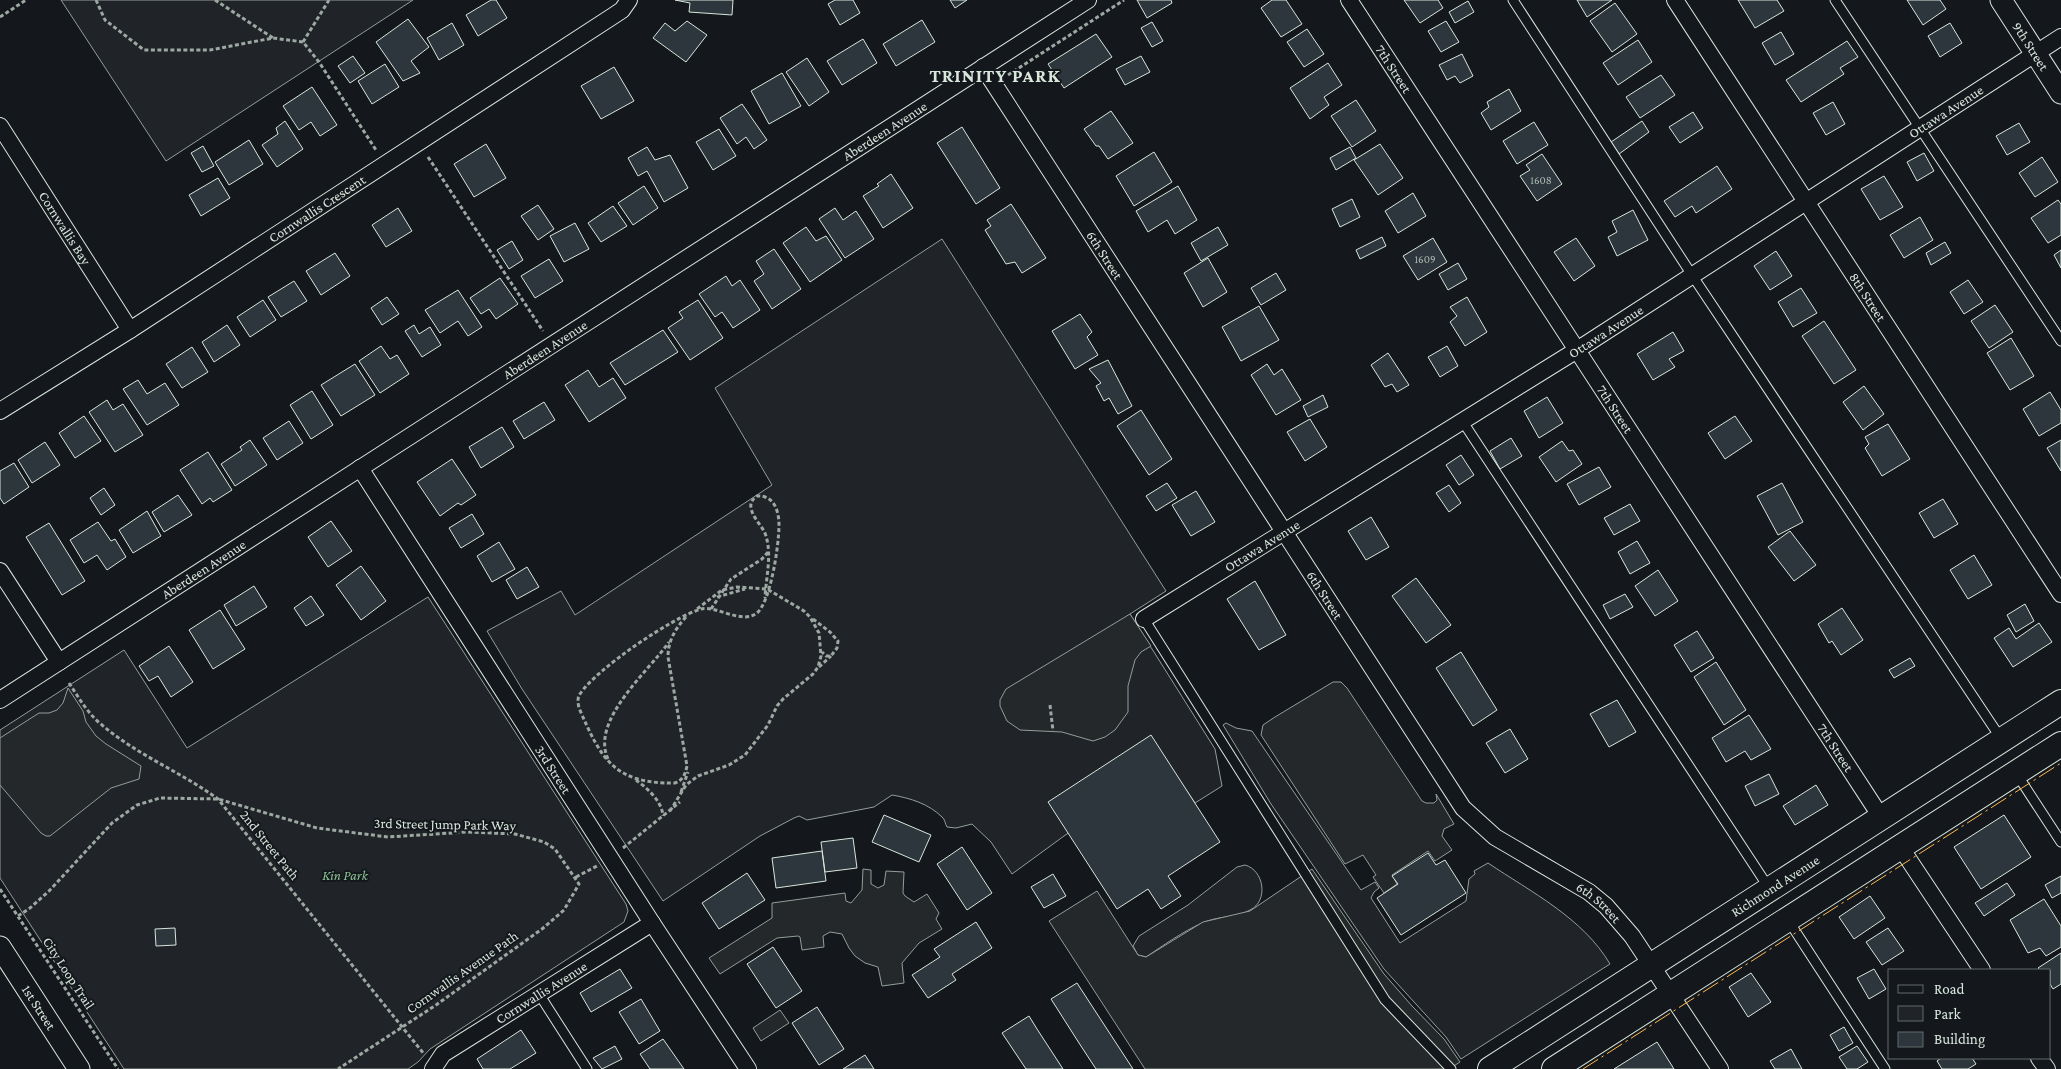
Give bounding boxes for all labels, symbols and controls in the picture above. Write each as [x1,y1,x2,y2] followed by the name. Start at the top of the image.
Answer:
[2009,19,2053,74] street label: 9th Street
[1372,42,1415,96] street label: 7th Street
[929,65,1061,86] district label: TRINITY PARK
[1906,82,1986,141] street label: Ottawa Avenue
[840,98,930,164] street label: Aberdeen Avenue
[265,171,369,246] street label: Cornwallis Crescent
[1530,174,1552,186] house number: 1608
[36,188,95,268] street label: Cornwallis Bay
[1083,228,1127,283] street label: 6th Street
[1414,253,1436,265] house number: 1609
[1846,269,1890,325] street label: 8th Street
[1566,301,1646,361] street label: Ottawa Avenue
[500,316,590,382] street label: Aberdeen Avenue
[1594,382,1637,436] street label: 7th Street
[1221,516,1303,575] street label: Ottawa Avenue
[158,536,249,602] street label: Aberdeen Avenue
[1303,568,1347,623] street label: 6th Street
[1814,720,1857,775] street label: 7th Street
[532,742,575,797] street label: 3rd Street
[237,807,303,883] street label: 2nd Street Path
[374,815,517,833] street label: 3rd Street Jump Park Way
[1728,851,1822,920] street label: Richmond Avenue
[322,867,369,883] park label: Kin Park
[1573,878,1625,926] street label: 6th Street
[403,927,521,1017] street label: Cornwallis Avenue Path
[40,934,98,1012] street label: City Loop Trail
[493,958,590,1027] street label: Cornwallis Avenue
[1888,969,2051,1059] legend
[1934,981,1965,997] text: Road
[19,982,60,1033] street label: 1st Street
[1934,1006,1961,1022] text: Park
[1934,1031,1985,1048] text: Building

